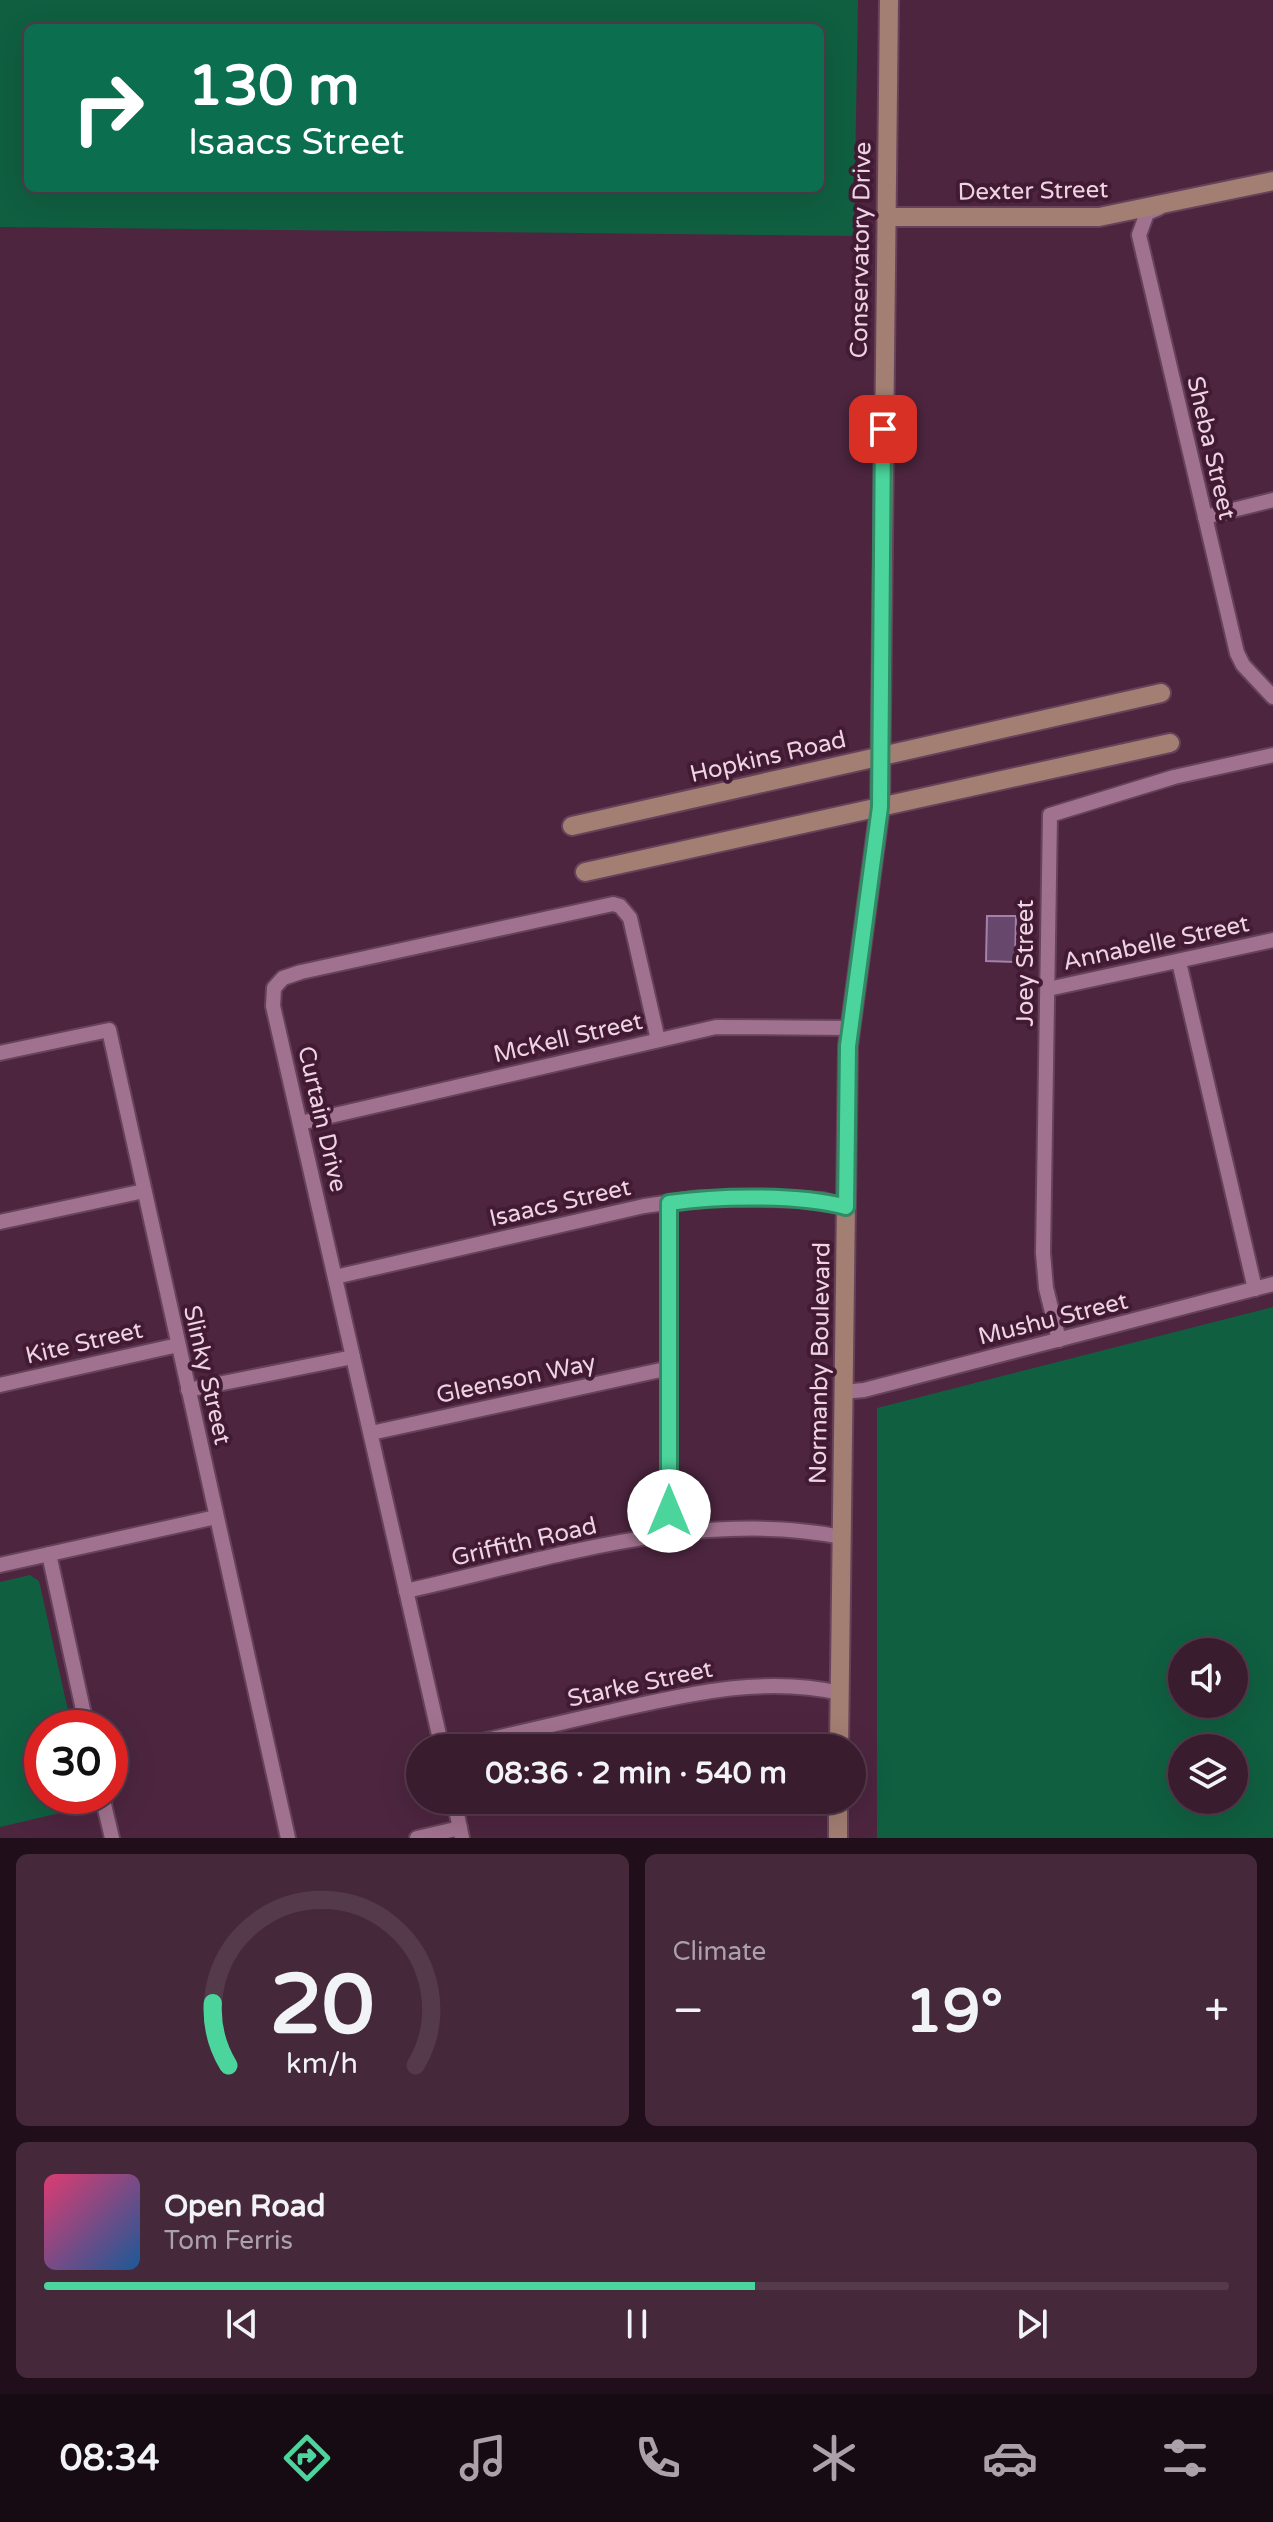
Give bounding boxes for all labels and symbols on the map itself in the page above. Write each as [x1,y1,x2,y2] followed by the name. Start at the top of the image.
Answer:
[845,141,877,359] street label: Conservatory Drive
[957,175,1109,207] street label: Dexter Street
[1180,373,1242,523] street label: Sheba Street
[849,395,917,463] pin
[687,725,849,789] street label: Hopkins Road
[1011,900,1040,1026] street label: Joey Street
[1060,909,1252,977] street label: Annabelle Street
[491,1007,645,1069] street label: McKell Street
[291,1043,353,1195] street label: Curtain Drive
[486,1173,634,1233] street label: Isaacs Street
[803,1242,837,1484] street label: Normanby Boulevard
[975,1286,1131,1352] street label: Mushu Street
[177,1303,237,1447] street label: Slinky Street
[23,1315,145,1371] street label: Kite Street
[434,1348,599,1410] street label: Gleenson Way
[627,1469,711,1553] position arrow
[448,1511,600,1573] street label: Griffith Road
[565,1654,715,1714] street label: Starke Street
[24,1710,128,1814] speed limit sign: 30

